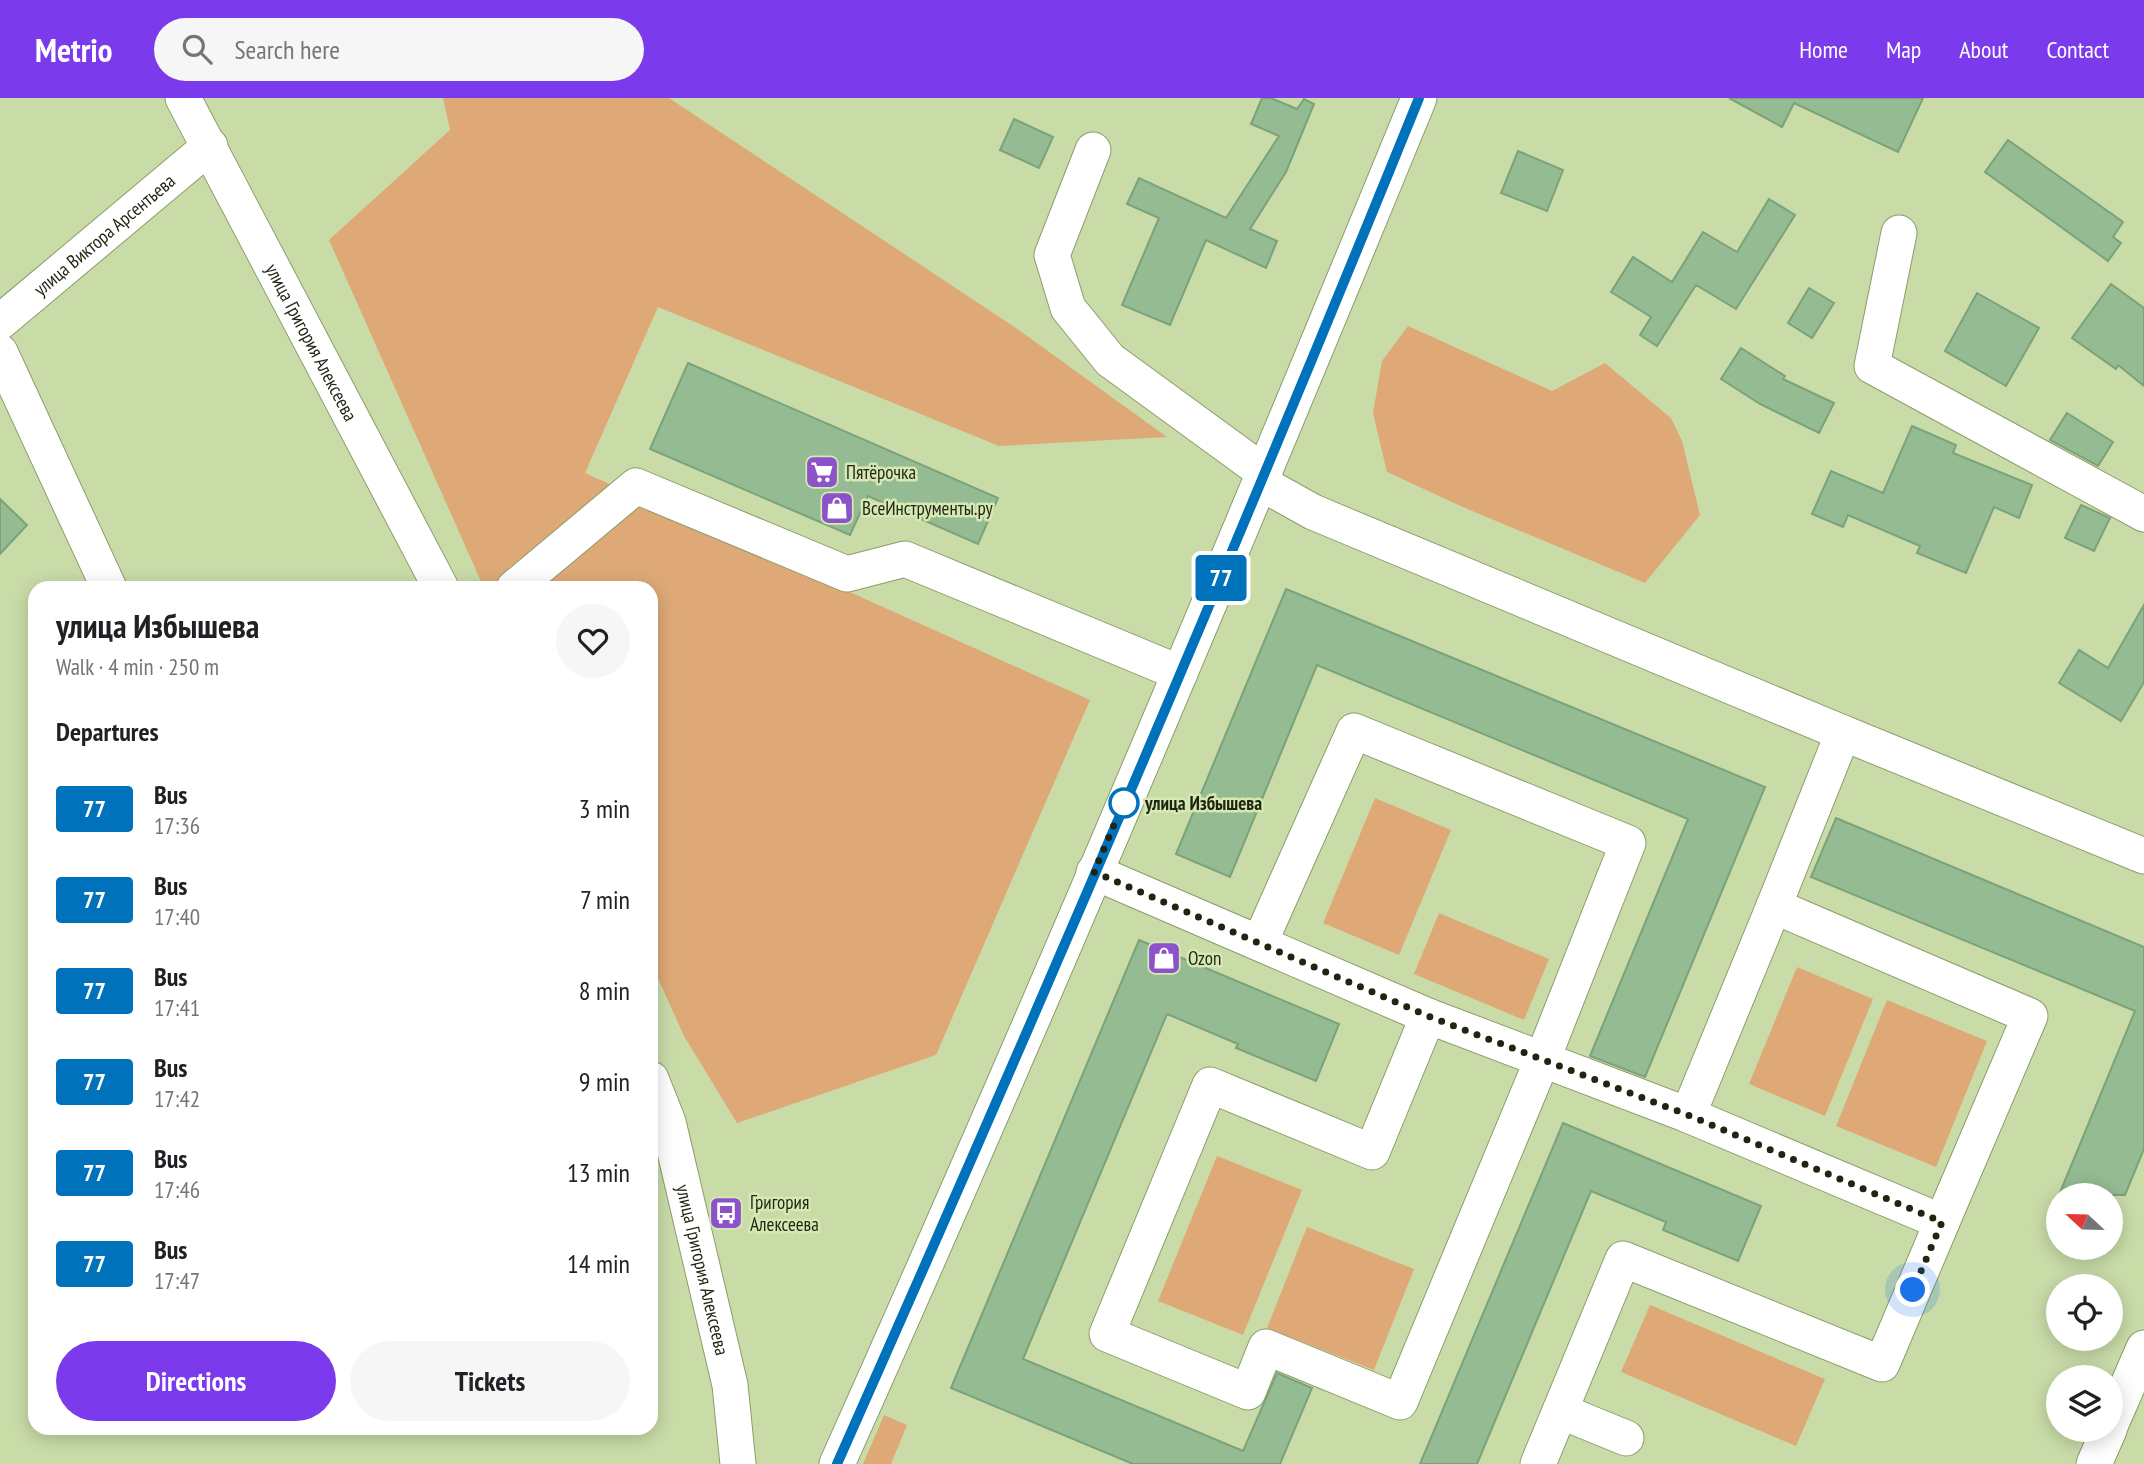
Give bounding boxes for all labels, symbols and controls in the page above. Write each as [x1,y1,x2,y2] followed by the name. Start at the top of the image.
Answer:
[154,18,644,81] search box
[35,28,112,71] text: Metrio
[178,30,216,68] icon: search
[234,33,340,66] text: Search here
[1799,34,1848,65] text: Home
[1886,34,1921,65] text: Map
[1959,34,2008,65] text: About
[2046,34,2109,65] text: Contact
[29,169,180,301] street label: улица Виктора Арсентьева
[260,259,363,425] street label: улица Григория Алексеева
[803,453,841,491] supermarket icon: Пятёрочка
[846,460,916,484] place label: Пятёрочка
[818,489,856,527] shop icon: ВсеИнструменты.ру
[862,496,994,520] place label: ВсеИнструменты.ру
[1190,555,1252,601] line badge: 77
[1210,562,1232,593] text: 77
[56,604,259,647] text: улица Избышева
[556,604,630,678] button: heart
[56,652,219,681] text: Walk · 4 min · 250 m
[56,715,159,748] text: Departures
[154,778,187,811] text: Bus
[1109,788,1139,818] marker: улица Избышева
[1144,791,1262,815] place label: улица Избышева
[579,792,630,825] text: 3 min
[83,793,106,824] text: 77
[154,811,200,840] text: 17:36
[154,869,187,902] text: Bus
[580,883,630,916] text: 7 min
[83,884,106,915] text: 77
[154,902,200,931] text: 17:40
[1145,939,1183,977] shop icon: Ozon
[1188,946,1221,970] place label: Ozon
[154,960,187,993] text: Bus
[579,974,630,1007] text: 8 min
[83,975,106,1006] text: 77
[154,993,200,1022] text: 17:41
[154,1051,187,1084] text: Bus
[579,1065,630,1098] text: 9 min
[83,1066,106,1097] text: 77
[154,1084,200,1113] text: 17:42
[154,1142,187,1175] text: Bus
[567,1156,630,1189] text: 13 min
[83,1157,106,1188] text: 77
[154,1175,200,1204] text: 17:46
[671,1182,735,1358] street label: улица Григория Алексеева
[2046,1183,2123,1260] north arrow
[2046,1183,2123,1442] map controls
[750,1190,819,1236] place label: Григория Алексеева
[707,1194,745,1232] bus stop icon: Григория Алексеева
[154,1233,187,1266] text: Bus
[567,1247,630,1280] text: 14 min
[83,1248,106,1279] text: 77
[154,1266,200,1295] text: 17:47
[1895,1272,1930,1307] your location
[2046,1274,2123,1351] button: locate
[56,1341,336,1421] button: Directions
[350,1341,630,1421] button: Tickets
[2046,1365,2123,1442] button: layers

